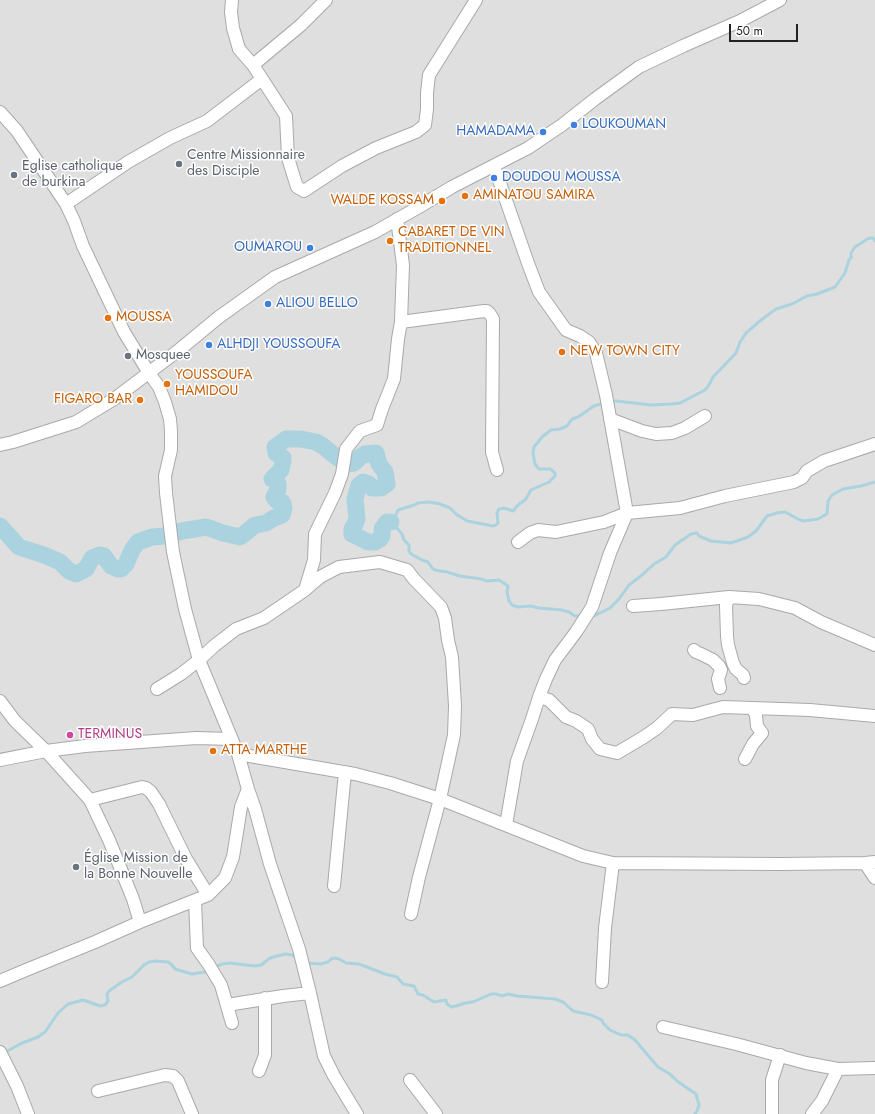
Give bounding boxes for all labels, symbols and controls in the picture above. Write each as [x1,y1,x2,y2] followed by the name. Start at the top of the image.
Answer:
[731,16,800,42] scale bar
[736,22,763,40] text: 50 m
[582,117,666,133] place label: LOUKOUMAN
[569,120,579,130] marker: LOUKOUMAN
[456,124,535,140] place label: HAMADAMA
[538,127,548,137] marker: HAMADAMA
[187,148,305,180] place label: Centre Missionnaire des Disciple
[22,159,123,192] place label: Eglise catholique de burkina
[174,159,184,169] marker: Centre Missionnaire des Disciple
[9,170,19,180] marker: Eglise catholique de burkina
[502,170,621,186] place label: DOUDOU MOUSSA
[489,173,499,183] marker: DOUDOU MOUSSA
[473,188,595,204] place label: AMINATOU SAMIRA
[460,191,470,201] marker: AMINATOU SAMIRA
[330,193,434,209] place label: WALDE KOSSAM
[437,196,447,206] marker: WALDE KOSSAM
[398,225,505,258] place label: CABARET DE VIN TRADITIONNEL
[385,236,395,246] marker: CABARET DE VIN TRADITIONNEL
[234,240,302,256] place label: OUMAROU
[305,243,315,253] marker: OUMAROU
[276,296,358,312] place label: ALIOU BELLO
[263,299,273,309] marker: ALIOU BELLO
[116,310,172,326] place label: MOUSSA
[103,313,113,323] marker: MOUSSA
[217,337,340,353] place label: ALHDJI YOUSSOUFA
[204,340,214,350] marker: ALHDJI YOUSSOUFA
[570,344,680,360] place label: NEW TOWN CITY
[557,347,567,357] marker: NEW TOWN CITY
[136,348,190,364] place label: Mosquee
[123,351,133,361] marker: Mosquee
[175,368,252,400] place label: YOUSSOUFA HAMIDOU
[162,379,172,389] marker: YOUSSOUFA HAMIDOU
[54,392,132,408] place label: FIGARO BAR
[135,395,145,405] marker: FIGARO BAR
[78,727,142,743] place label: TERMINUS
[65,730,75,740] marker: TERMINUS
[221,743,307,759] place label: ATTA MARTHE
[208,746,218,756] marker: ATTA MARTHE
[84,851,192,884] place label: Église Mission de la Bonne Nouvelle
[71,862,81,872] marker: Église Mission de la Bonne Nouvelle

